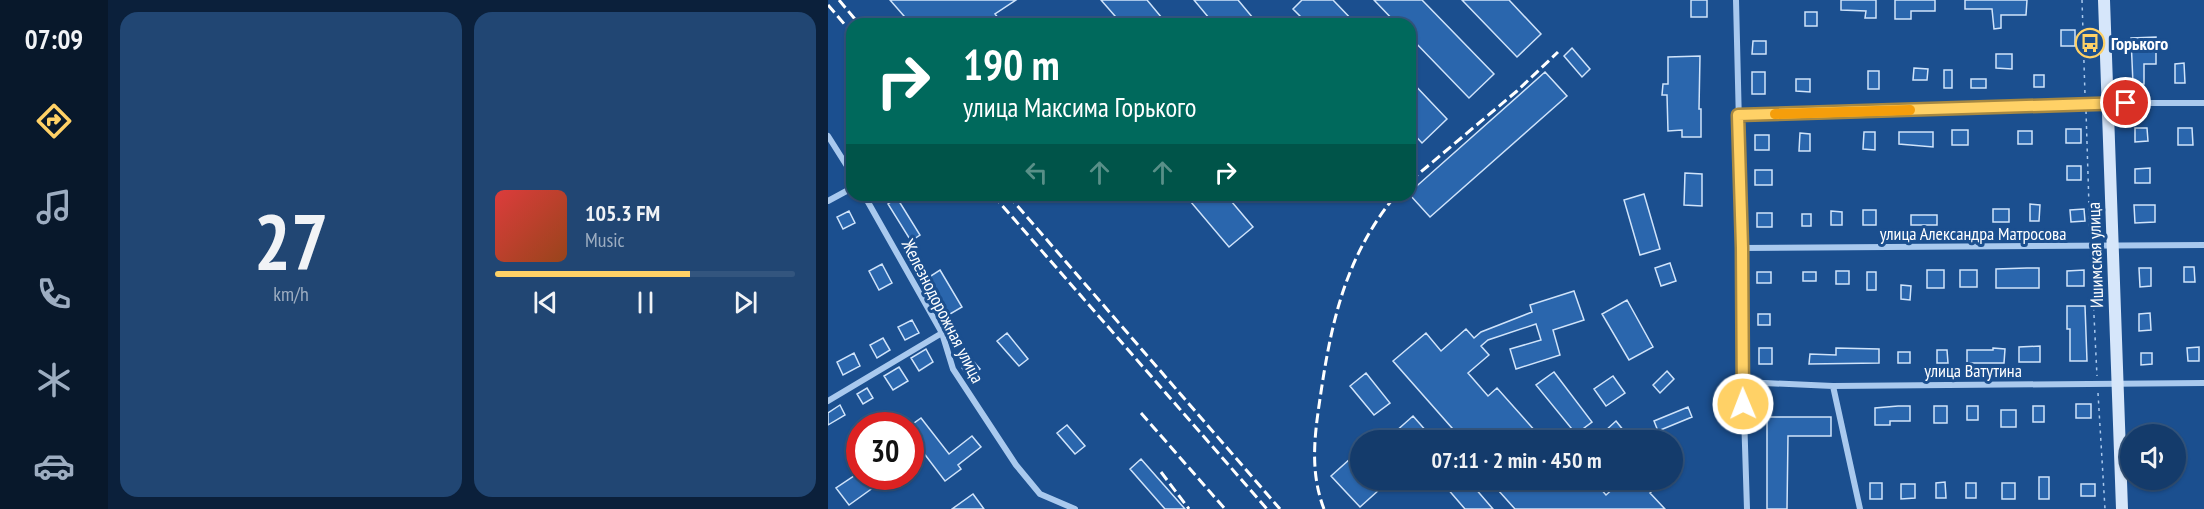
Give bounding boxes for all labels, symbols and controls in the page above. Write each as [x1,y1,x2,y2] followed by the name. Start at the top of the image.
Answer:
[25,22,83,56] text: 07:09
[2074,27,2106,59] bus stop icon: Горького
[2111,32,2168,55] place label: Горького
[963,37,1060,92] text: 190 m
[864,42,942,120] icon: right
[2100,77,2151,128] pin
[2109,86,2142,119] icon: arrive
[963,90,1196,124] text: улица Максима Горького
[33,100,75,142] icon: directions
[1020,156,1053,189] icon: left
[1083,156,1116,189] icon: ahead
[1146,156,1179,189] icon: ahead
[1209,156,1242,189] icon: right
[33,186,75,228] icon: music
[254,191,328,292] text: 27
[585,199,660,227] text: 105.3 FM
[2082,202,2108,308] street label: Ишимская улица
[1880,222,2066,245] street label: улица Александра Матросова
[585,227,625,253] text: Music
[896,234,989,387] street label: Железнодорожная улица
[33,273,75,315] icon: phone
[273,281,309,307] text: km/h
[529,286,562,319] icon: previous
[629,286,662,319] icon: pause
[729,286,762,319] icon: next
[33,359,75,401] icon: climate
[1924,359,2022,382] street label: улица Ватутина
[1711,372,1775,436] position arrow
[846,412,924,490] speed limit sign: 30
[2120,424,2186,490] map controls
[2120,424,2186,490] button: sound
[33,445,75,487] icon: car
[1431,446,1602,474] text: 07:11 · 2 min · 450 m

